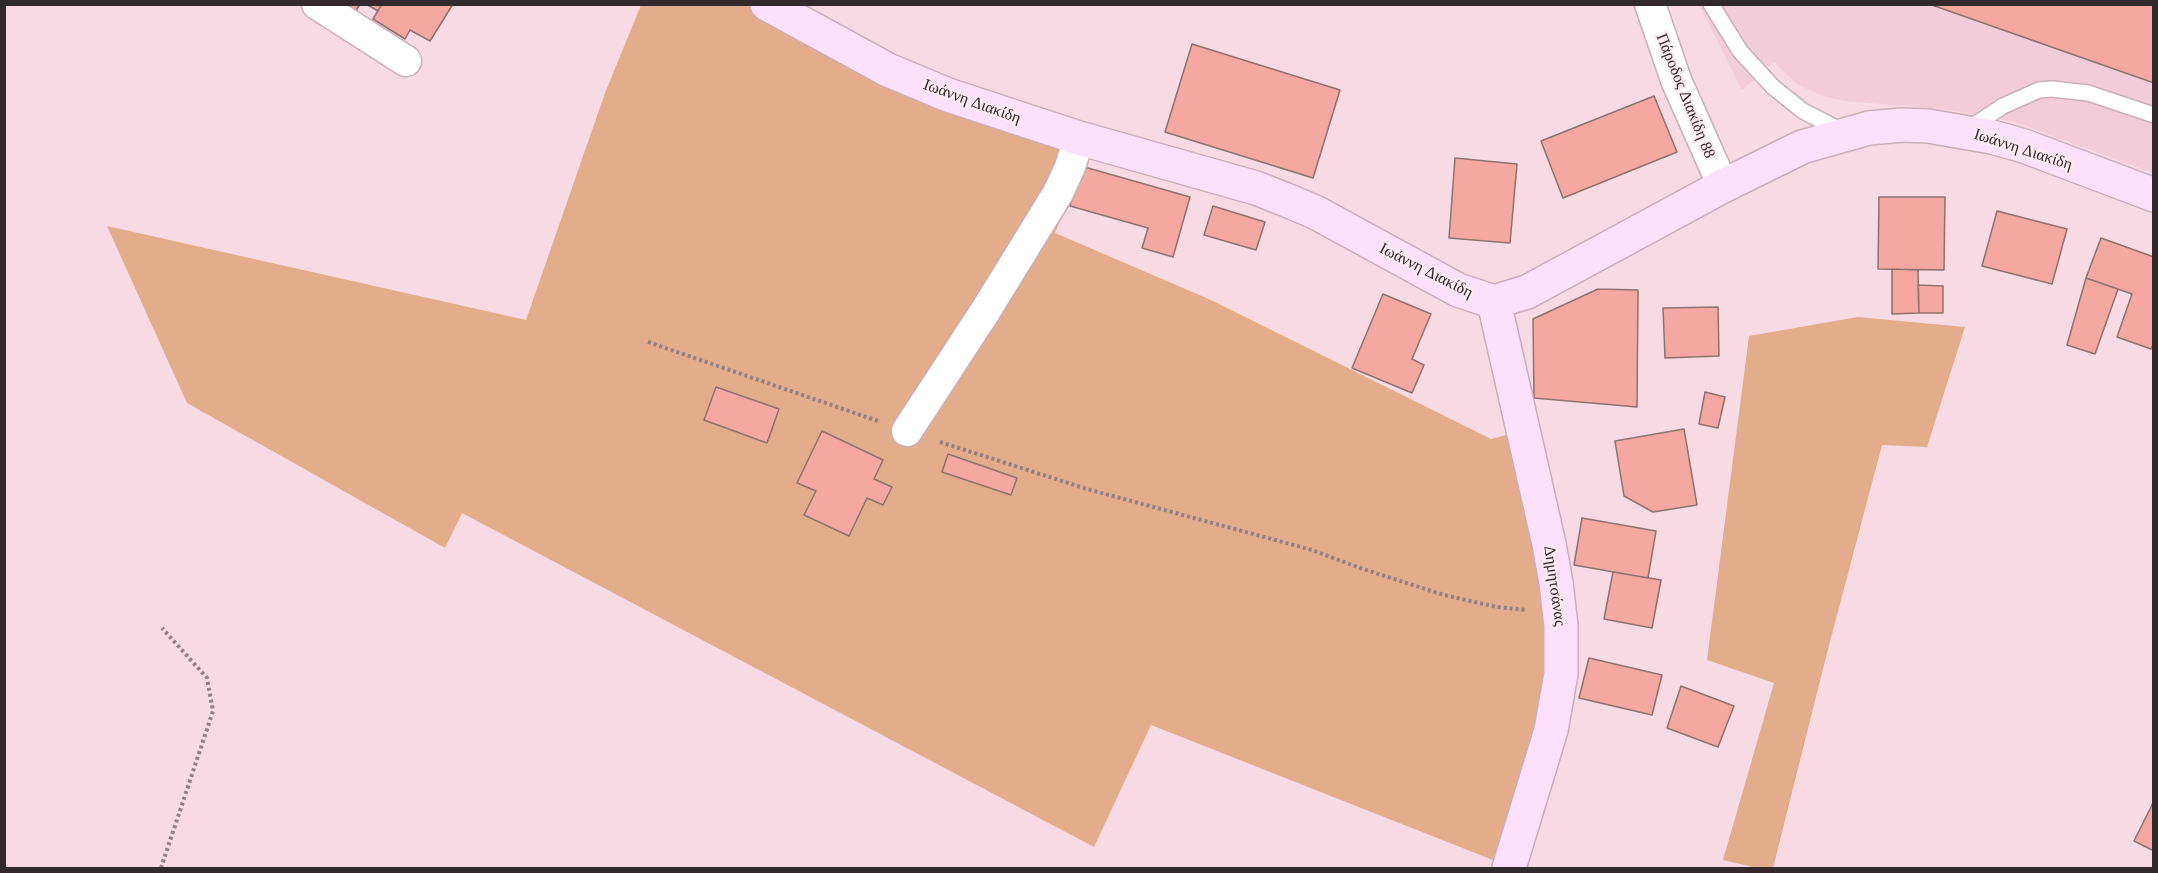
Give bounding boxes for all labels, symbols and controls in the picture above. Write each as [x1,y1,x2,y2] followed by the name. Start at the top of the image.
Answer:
[1651,31,1719,161] street label: Πάροδος Διακίδη 88
[921,75,1023,129] street label: Ιωάννη Διακίδη
[1971,125,2075,175] street label: Ιωάννη Διακίδη
[1376,239,1476,303] street label: Ιωάννη Διακίδη
[1539,545,1569,627] street label: Δημητσάνας

